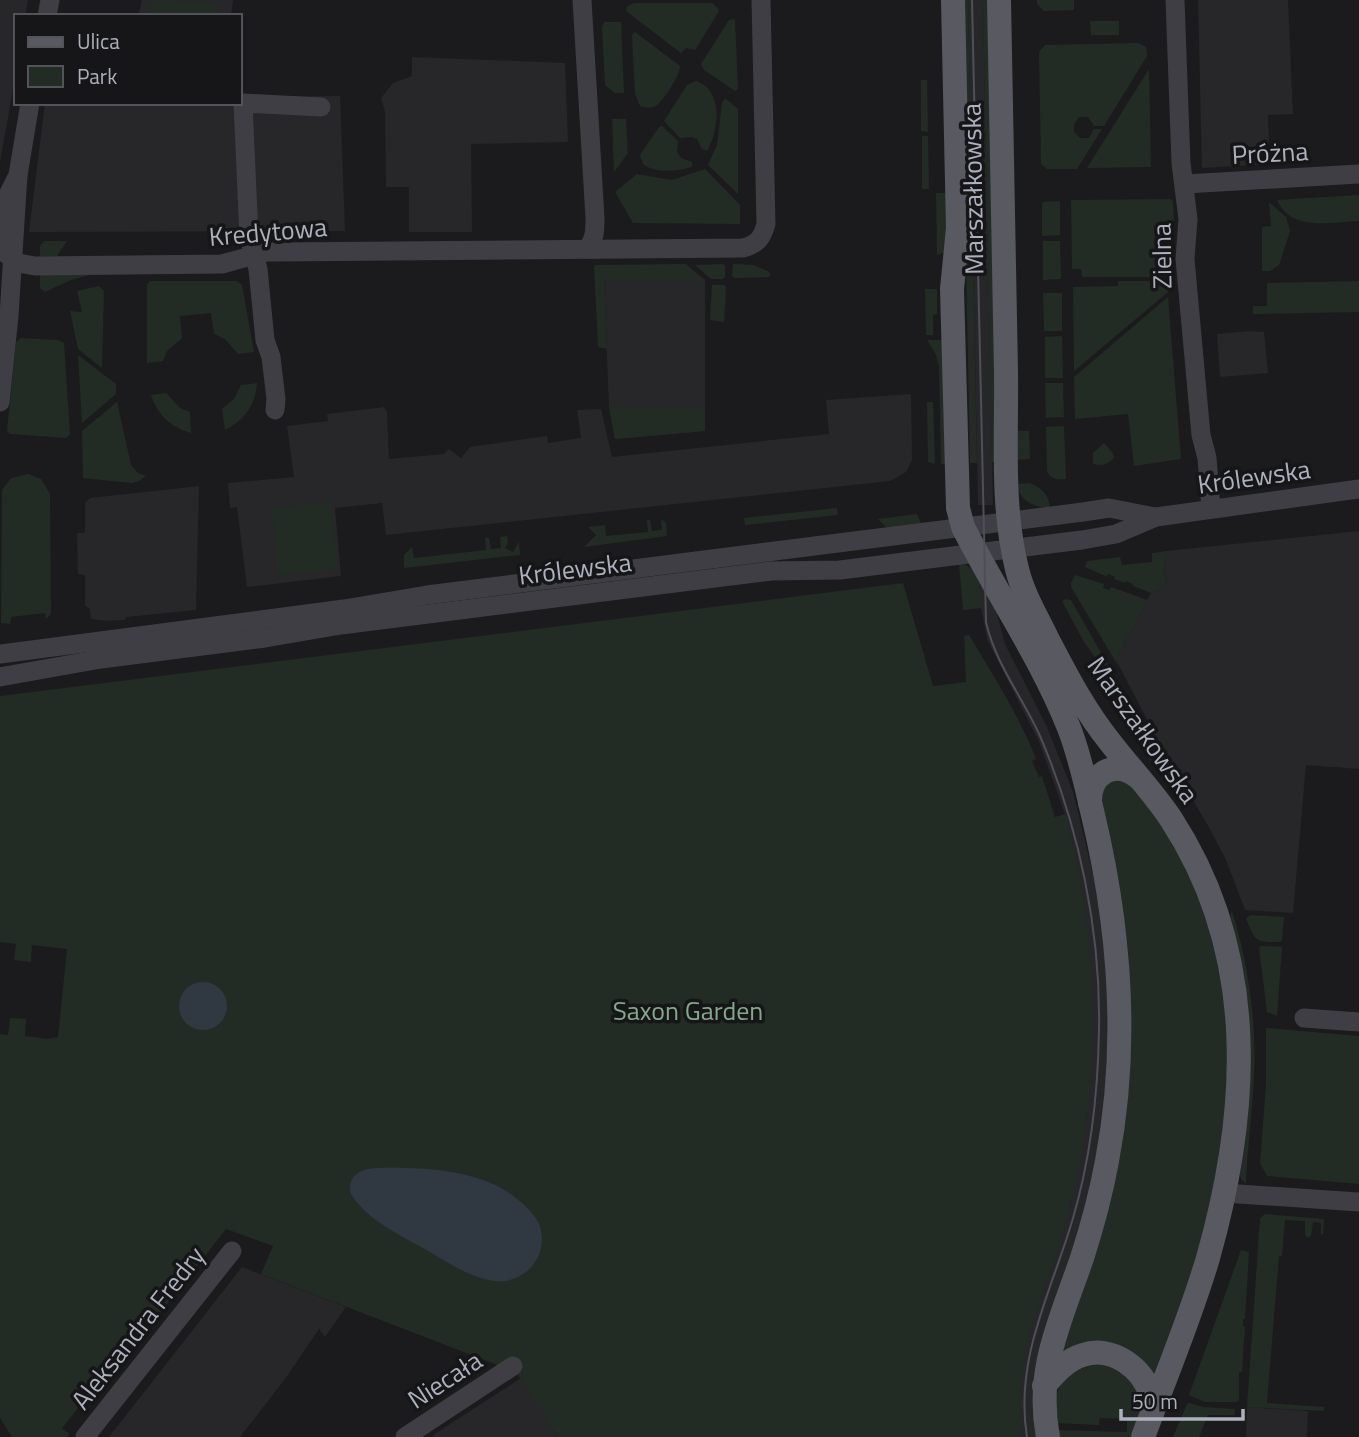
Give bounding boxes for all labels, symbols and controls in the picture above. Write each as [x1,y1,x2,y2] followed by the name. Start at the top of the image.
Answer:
[14,14,242,105] legend
[77,25,120,57] text: Ulica
[77,60,117,92] text: Park
[952,103,993,275] street label: Marszałkowska
[1231,131,1309,174] street label: Próżna
[207,207,329,256] street label: Kredytowa
[1141,223,1182,289] street label: Zielna
[1195,449,1313,504] street label: Królewska
[516,542,634,595] street label: Królewska
[1078,648,1209,811] street label: Marszałkowska
[613,991,763,1030] park label: Saxon Garden
[61,1238,214,1418] street label: Aleksandra Fredry
[400,1341,490,1418] street label: Niecała
[1121,1378,1244,1422] scale bar
[1132,1385,1178,1417] text: 50 m

